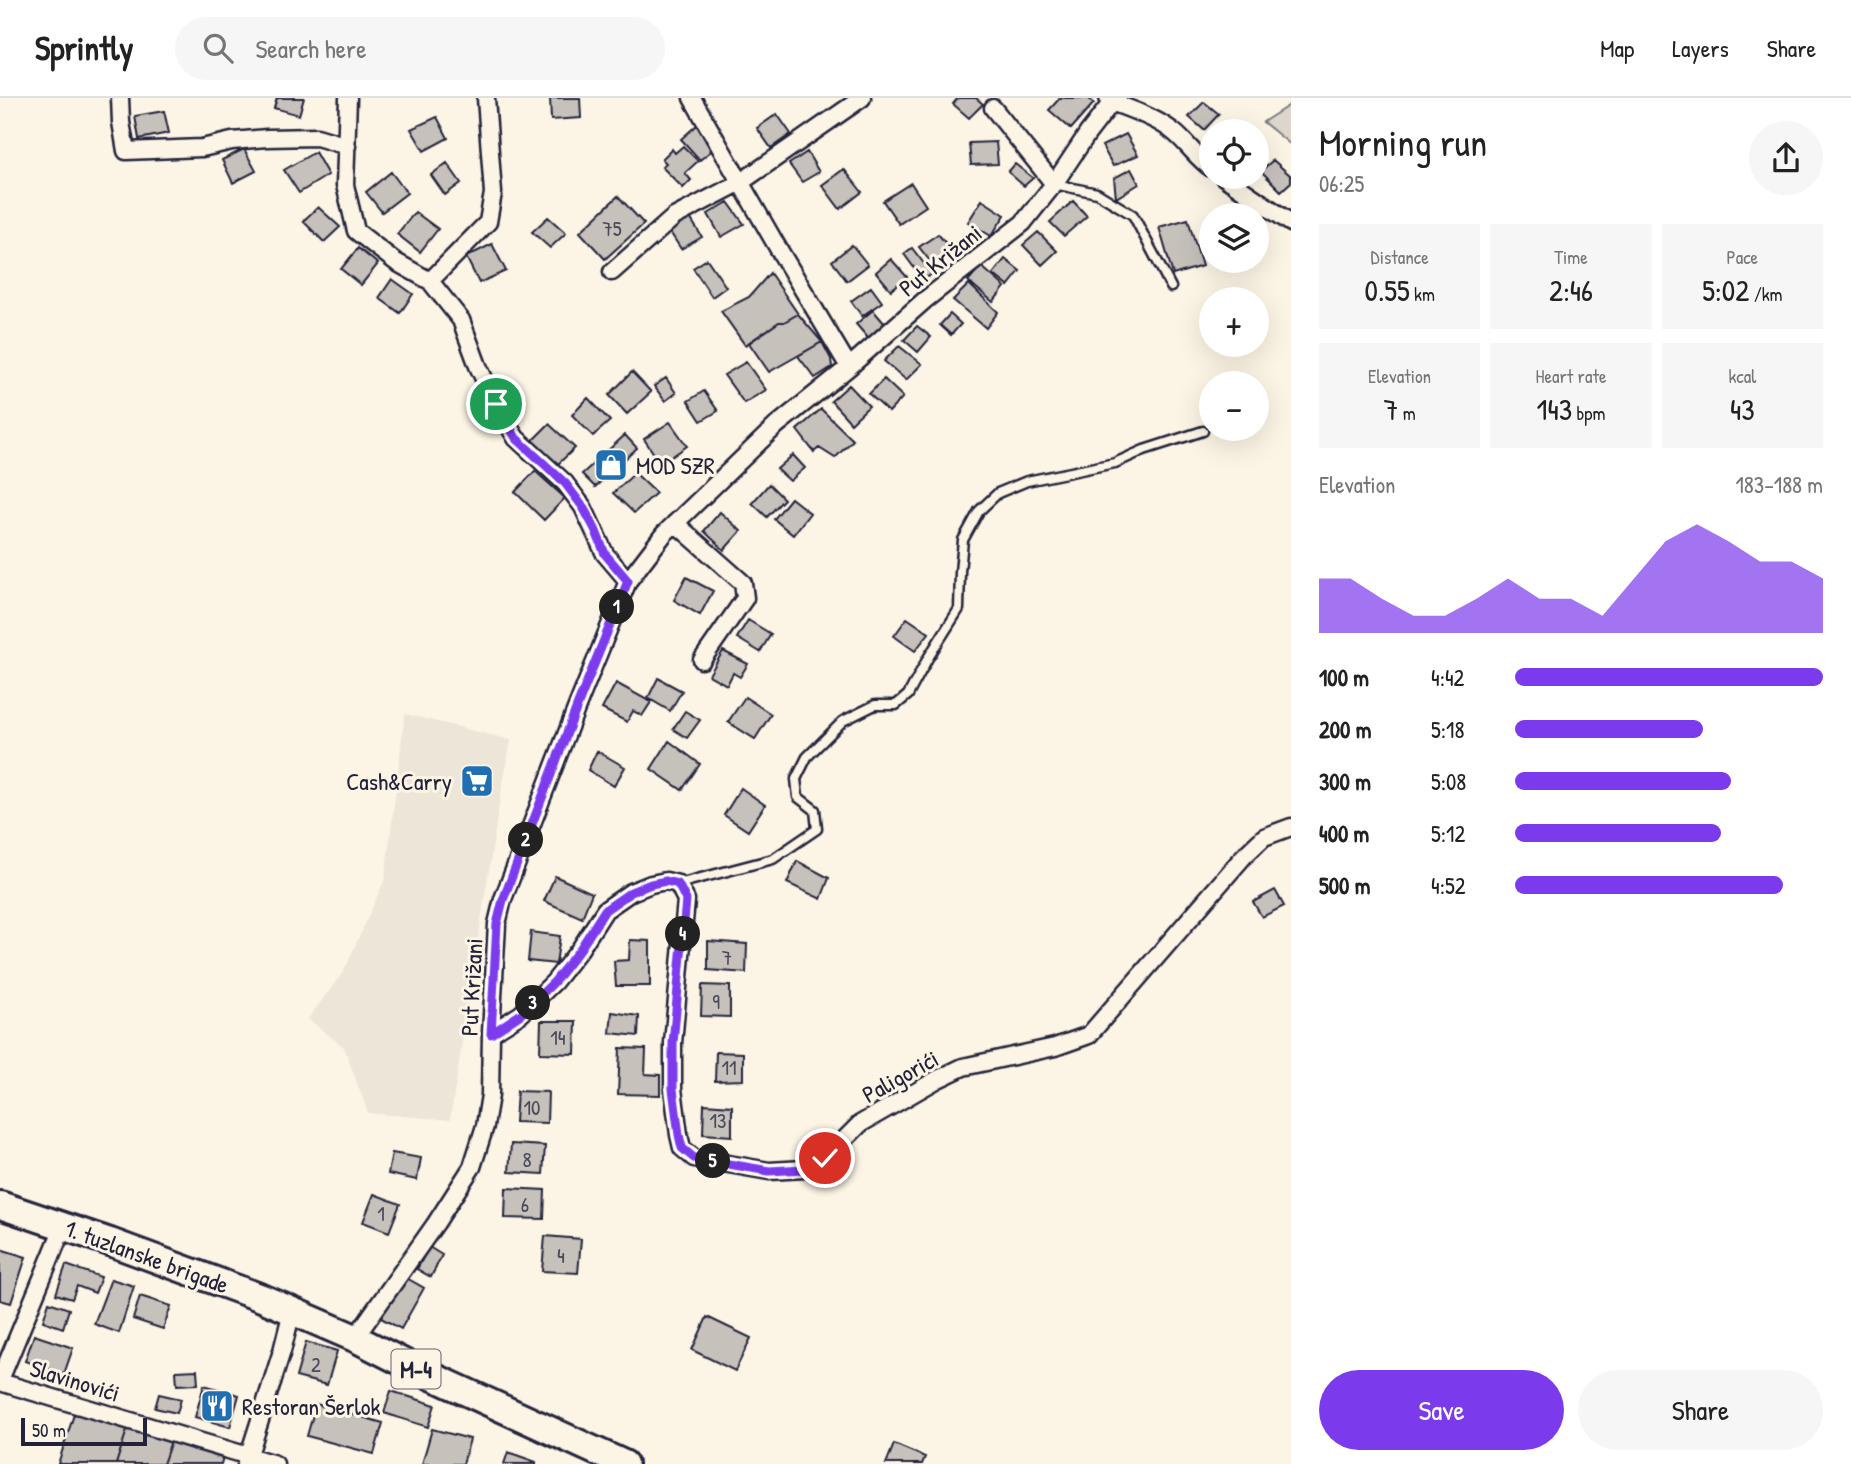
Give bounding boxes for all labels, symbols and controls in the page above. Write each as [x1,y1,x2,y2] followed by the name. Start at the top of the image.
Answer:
[175,17,665,80] search box
[35,26,133,70] text: Sprintly
[199,29,237,67] icon: search
[255,31,366,66] text: Search here
[1600,32,1634,64] text: Map
[1672,32,1729,64] text: Layers
[1767,32,1816,64] text: Share
[1319,116,1487,168] text: Morning run
[1199,119,1269,441] map controls
[1199,119,1269,189] button: locate
[1749,121,1823,195] button: share
[1319,168,1364,199] text: 06:25
[1199,203,1269,273] button: layers
[602,214,622,243] house number: 75
[892,217,988,303] street label: Put Križani
[1371,244,1429,270] text: Distance
[1554,244,1588,270] text: Time
[1727,244,1758,270] text: Pace
[1364,270,1410,310] text: 0.55
[1549,270,1593,310] text: 2:46
[1702,270,1749,310] text: 5:02
[1410,281,1435,307] text: km
[1749,281,1783,307] text: /km
[1199,287,1269,357] button: +
[1368,363,1431,389] text: Elevation
[1536,363,1606,389] text: Heart rate
[1728,363,1756,389] text: kcal
[1199,371,1269,441] button: −
[466,374,526,434] pin
[477,385,515,423] icon: arrive
[1384,389,1398,429] text: 7
[1537,389,1572,429] text: 143
[1730,389,1755,429] text: 43
[1398,400,1416,426] text: m
[1572,400,1605,426] text: bpm
[592,446,630,484] shop icon: MOD SZR
[636,449,715,481] place label: MOD SZR
[1319,469,1395,500] text: Elevation
[1736,469,1823,500] text: 183–188 m
[600,589,634,624] pin: 1
[613,593,620,619] text: 1
[1319,662,1369,693] text: 100 m
[1431,662,1464,693] text: 4:42
[1319,714,1371,745] text: 200 m
[1431,714,1464,745] text: 5:18
[458,762,496,800] supermarket icon: Cash&Carry
[346,765,452,797] place label: Cash&Carry
[1319,766,1371,797] text: 300 m
[1431,766,1466,797] text: 5:08
[1319,818,1369,849] text: 400 m
[1431,818,1465,849] text: 5:12
[508,822,544,858] pin: 2
[521,826,530,852] text: 2
[1319,870,1370,901] text: 500 m
[1431,870,1465,901] text: 4:52
[666,916,700,952] pin: 4
[679,920,686,946] text: 4
[452,937,490,1037] street label: Put Križani
[722,943,732,972] house number: 7
[516,986,550,1020] pin: 3
[712,987,720,1016] house number: 9
[528,989,537,1015] text: 3
[550,1023,566,1052] house number: 14
[856,1042,944,1110] street label: Paligorići
[721,1053,737,1082] house number: 11
[523,1093,541,1122] house number: 10
[709,1106,727,1135] house number: 13
[795,1128,855,1188] pin
[806,1139,844,1177] icon: check
[696,1144,730,1178] pin: 5
[522,1145,532,1174] house number: 8
[708,1147,717,1173] text: 5
[521,1190,529,1219] house number: 6
[377,1199,385,1228] house number: 1
[61,1212,234,1301] street label: 1. tuzlanske brigade
[557,1241,565,1270] house number: 4
[311,1350,321,1379] house number: 2
[392,1350,440,1388] road number: M-4
[26,1351,124,1409] street label: Slavinovići
[1319,1370,1564,1450] button: Save
[1578,1370,1823,1450] button: Share
[198,1387,236,1425] restaurant icon: Restoran Šerlok
[242,1390,380,1422] place label: Restoran Šerlok
[21,1415,147,1447] scale bar
[32,1417,66,1443] text: 50 m

